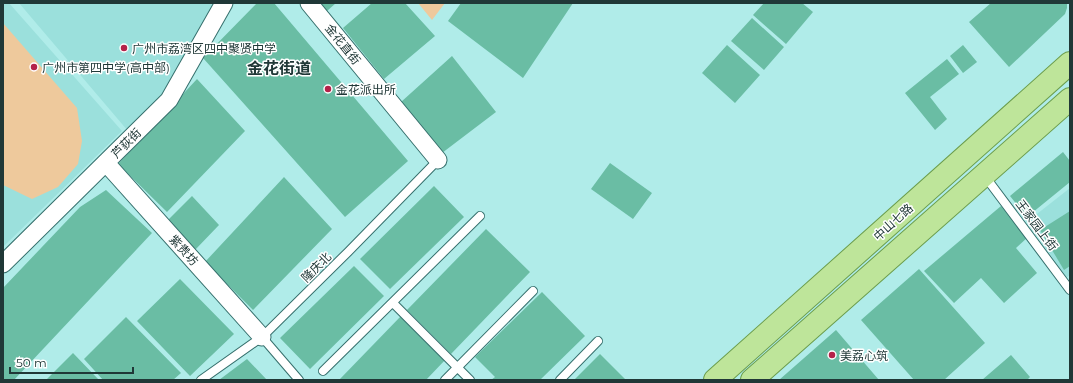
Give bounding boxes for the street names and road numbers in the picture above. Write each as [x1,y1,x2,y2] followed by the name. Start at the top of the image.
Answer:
[322,21,364,67] street label: 金花直街
[108,125,144,161] street label: 芦荻街
[1013,197,1061,253] street label: 王家园上街
[870,200,916,244] street label: 中山七路
[166,232,202,268] street label: 紫贵坊
[298,249,334,285] street label: 隆庆北

